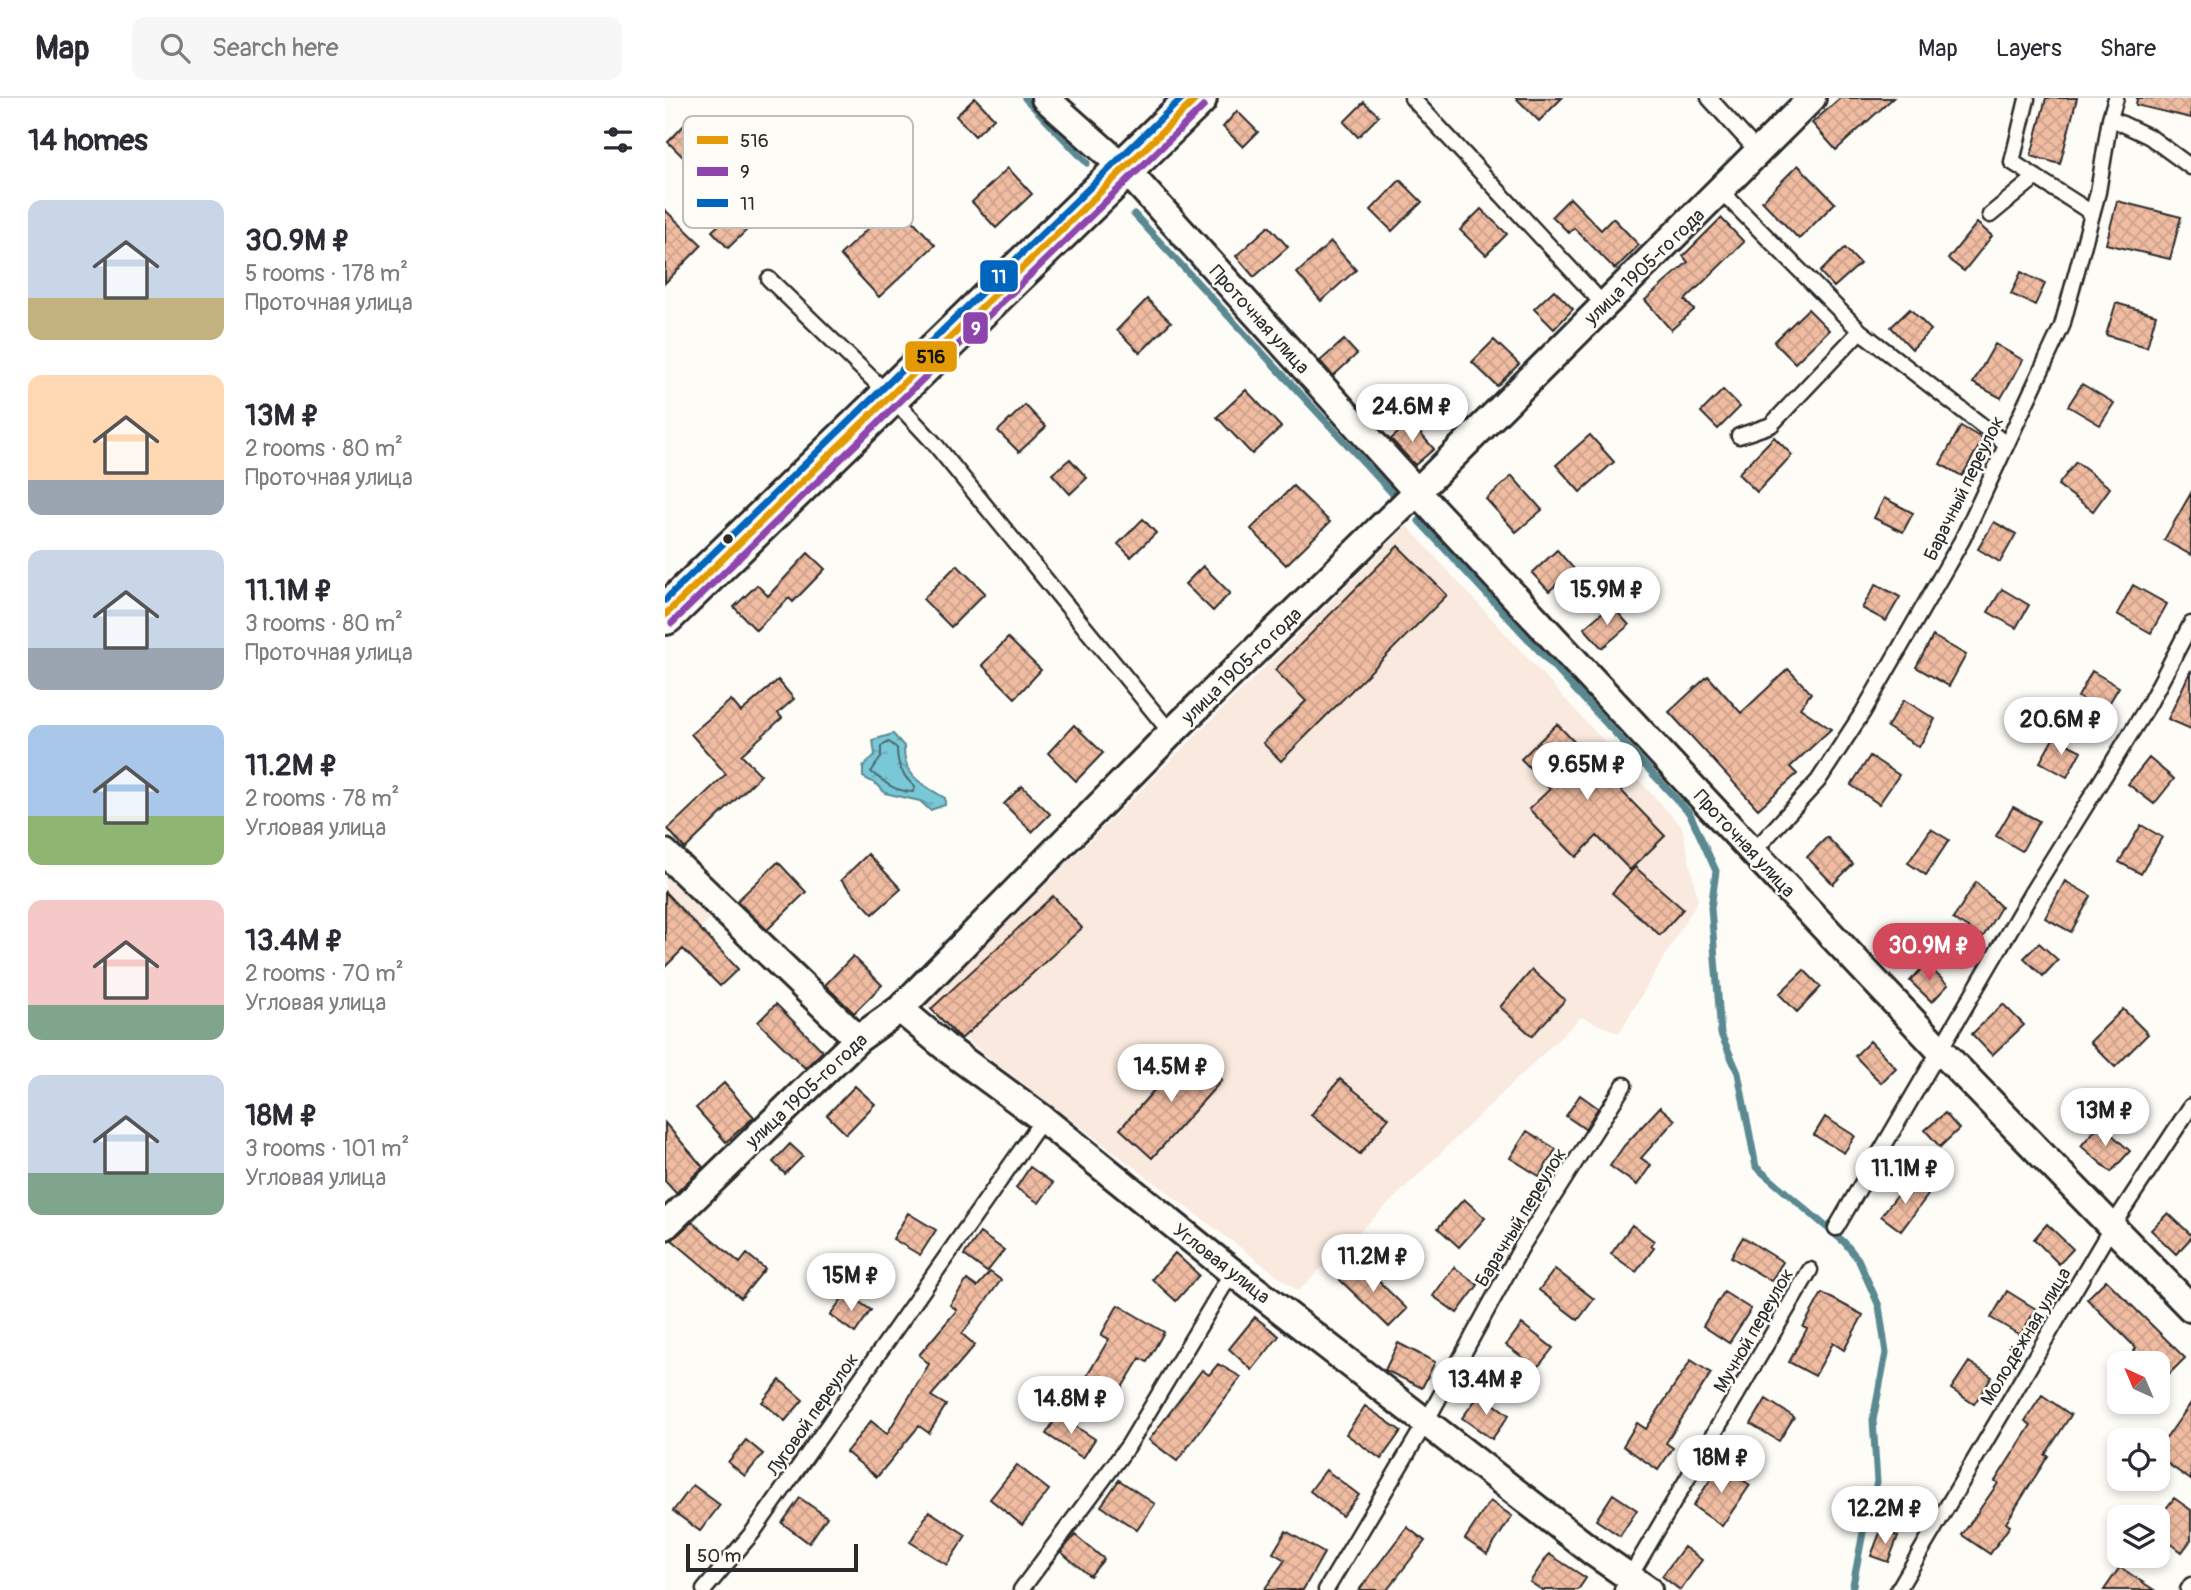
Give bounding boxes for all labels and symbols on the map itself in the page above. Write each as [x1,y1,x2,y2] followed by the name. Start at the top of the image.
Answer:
[683,116,913,228] legend
[740,129,769,153] text: 516
[740,160,750,184] text: 9
[740,192,755,216] text: 11
[1579,203,1710,331] street label: улица 1905-го года
[979,259,1019,293] line badge: 11
[1204,260,1315,379] street label: Проточная улица
[992,265,1006,289] text: 11
[962,311,989,345] line badge: 9
[971,317,981,341] text: 9
[904,340,958,373] line badge: 516
[917,345,945,369] text: 516
[1347,384,1477,444] pin: 24.6M ₽
[1918,412,2009,565] street label: Барачный переулок
[721,532,735,546] unlabelled marker
[1542,568,1672,627] pin: 15.9M ₽
[1176,602,1307,730] street label: улица 1905-го года
[1996,698,2126,757] pin: 20.6M ₽
[1522,742,1652,802] pin: 9.65M ₽
[1688,785,1800,903] street label: Проточная улица
[1864,924,1994,983] pin: 30.9M ₽
[740,1028,873,1154] street label: улица 1905-го года
[1106,1044,1236,1104] pin: 14.5M ₽
[2056,1088,2154,1148] pin: 13M ₽
[1470,1143,1572,1291] street label: Барачный переулок
[1840,1146,1970,1206] pin: 11.1M ₽
[1168,1218,1275,1309] street label: Угловая улица
[1308,1234,1438,1294] pin: 11.2M ₽
[802,1254,900,1313] pin: 15M ₽
[1975,1263,2077,1410] street label: Молодёжная улица
[1709,1264,1799,1397] street label: Мучной переулок
[761,1348,864,1481] street label: Луговой переулок
[2107,1351,2170,1414] north arrow
[1421,1358,1551,1417] pin: 13.4M ₽
[1006,1376,1136,1436] pin: 14.8M ₽
[1672,1436,1770,1495] pin: 18M ₽
[1820,1486,1950,1546] pin: 12.2M ₽
[686,1541,857,1573] scale bar

